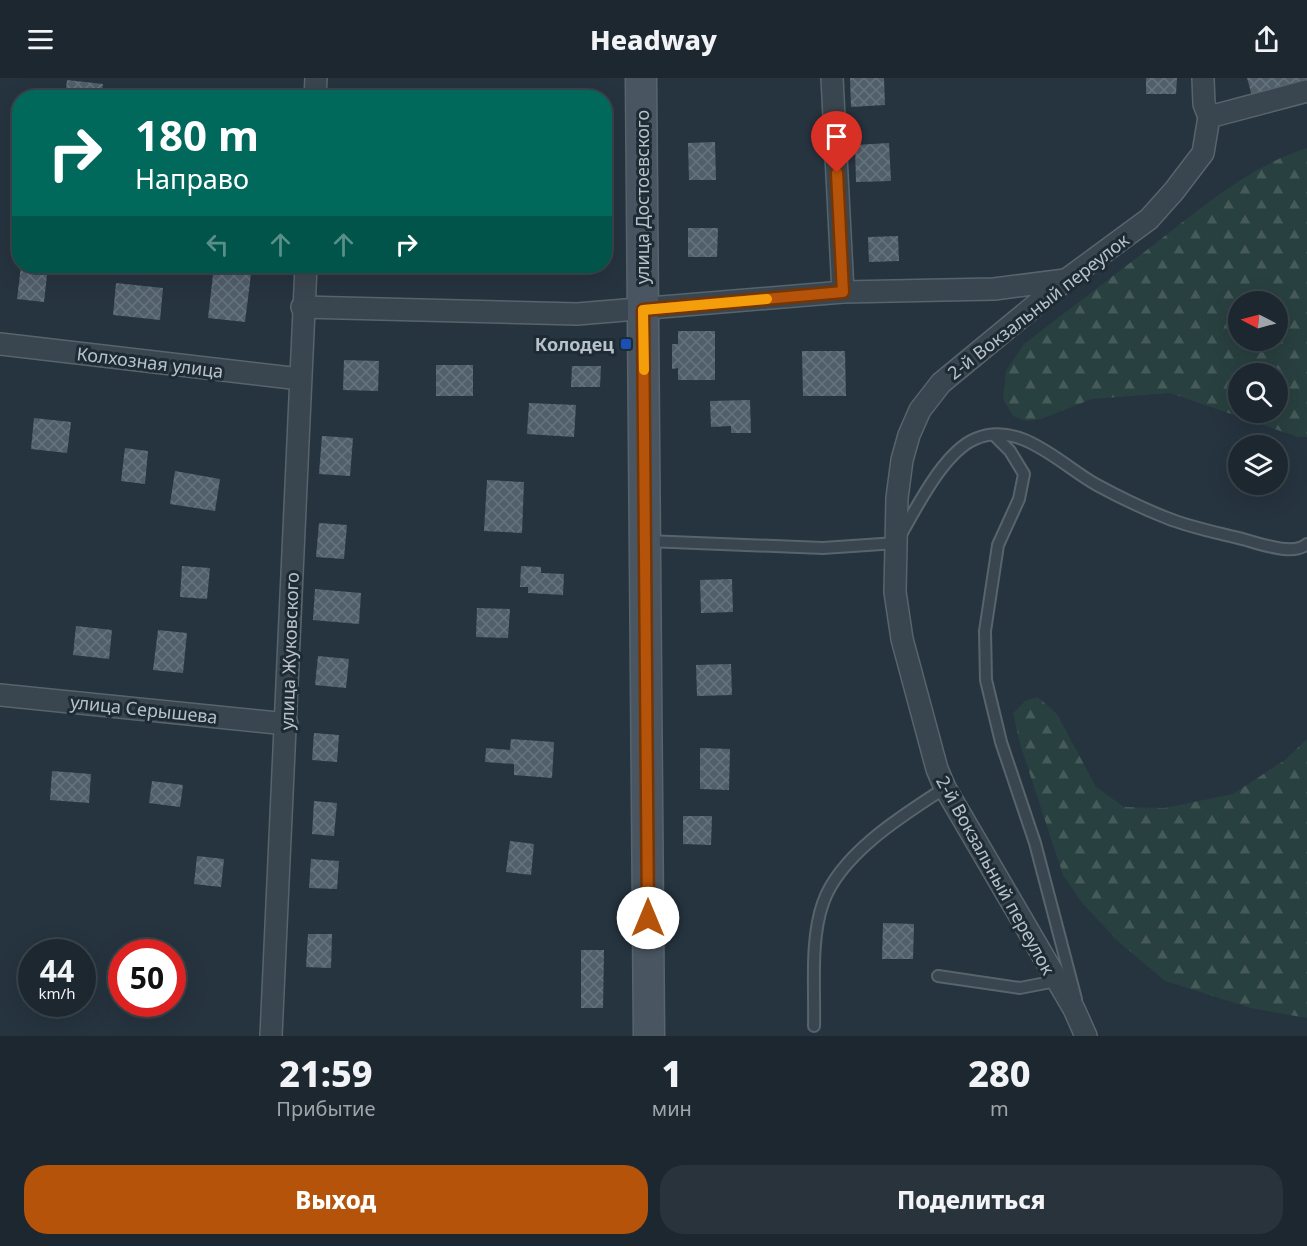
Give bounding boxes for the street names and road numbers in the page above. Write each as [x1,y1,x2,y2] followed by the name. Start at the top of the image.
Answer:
[630,110,654,284] street label: улица Достоевского
[942,227,1134,384] street label: 2-й Вокзальный переулок
[75,341,225,383] street label: Колхозная улица
[274,572,304,730] street label: улица Жуковского
[69,689,219,729] street label: улица Серышева
[931,771,1061,979] street label: 2-й Вокзальный переулок

